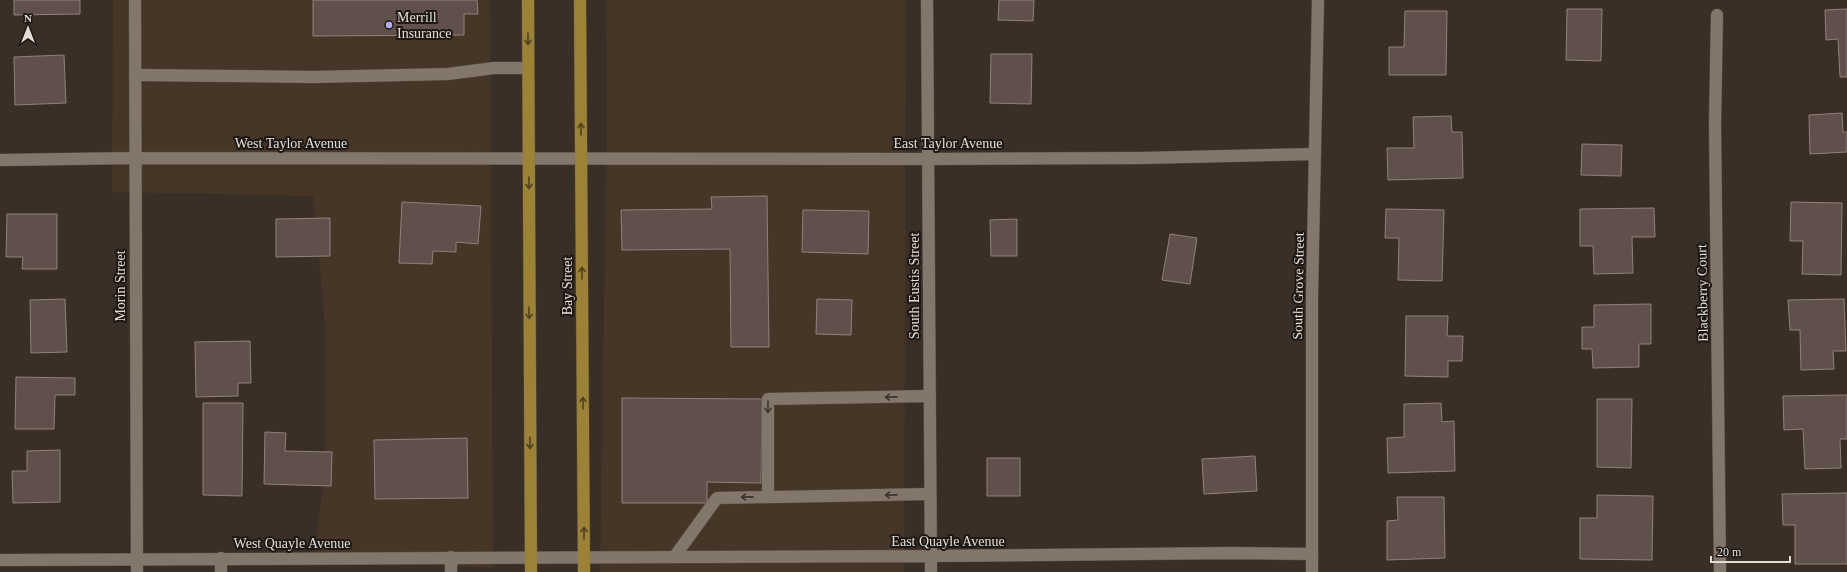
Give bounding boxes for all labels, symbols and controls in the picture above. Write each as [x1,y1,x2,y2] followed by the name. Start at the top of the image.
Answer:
[8,8,48,48] north arrow
[397,10,451,41] place label: Merrill Insurance
[24,12,32,24] text: N
[384,20,394,30] marker: Merrill Insurance
[524,32,532,45] one-way arrow
[577,123,585,136] one-way arrow
[235,136,347,151] street label: West Taylor Avenue
[894,136,1002,151] street label: East Taylor Avenue
[525,176,533,189] one-way arrow
[1290,232,1307,340] street label: South Grove Street
[907,233,922,339] street label: South Eustis Street
[1694,244,1711,342] street label: Blackberry Court
[113,250,128,322] street label: Morin Street
[560,257,575,315] street label: Bay Street
[578,267,586,280] one-way arrow
[525,306,533,319] one-way arrow
[885,393,898,400] one-way arrow
[579,397,587,410] one-way arrow
[764,400,772,413] one-way arrow
[526,436,534,449] one-way arrow
[885,491,898,498] one-way arrow
[741,493,754,501] one-way arrow
[580,527,588,540] one-way arrow
[891,534,1005,549] street label: East Quayle Avenue
[234,536,350,551] street label: West Quayle Avenue
[1711,538,1790,564] scale bar
[1717,545,1742,559] text: 20 m

